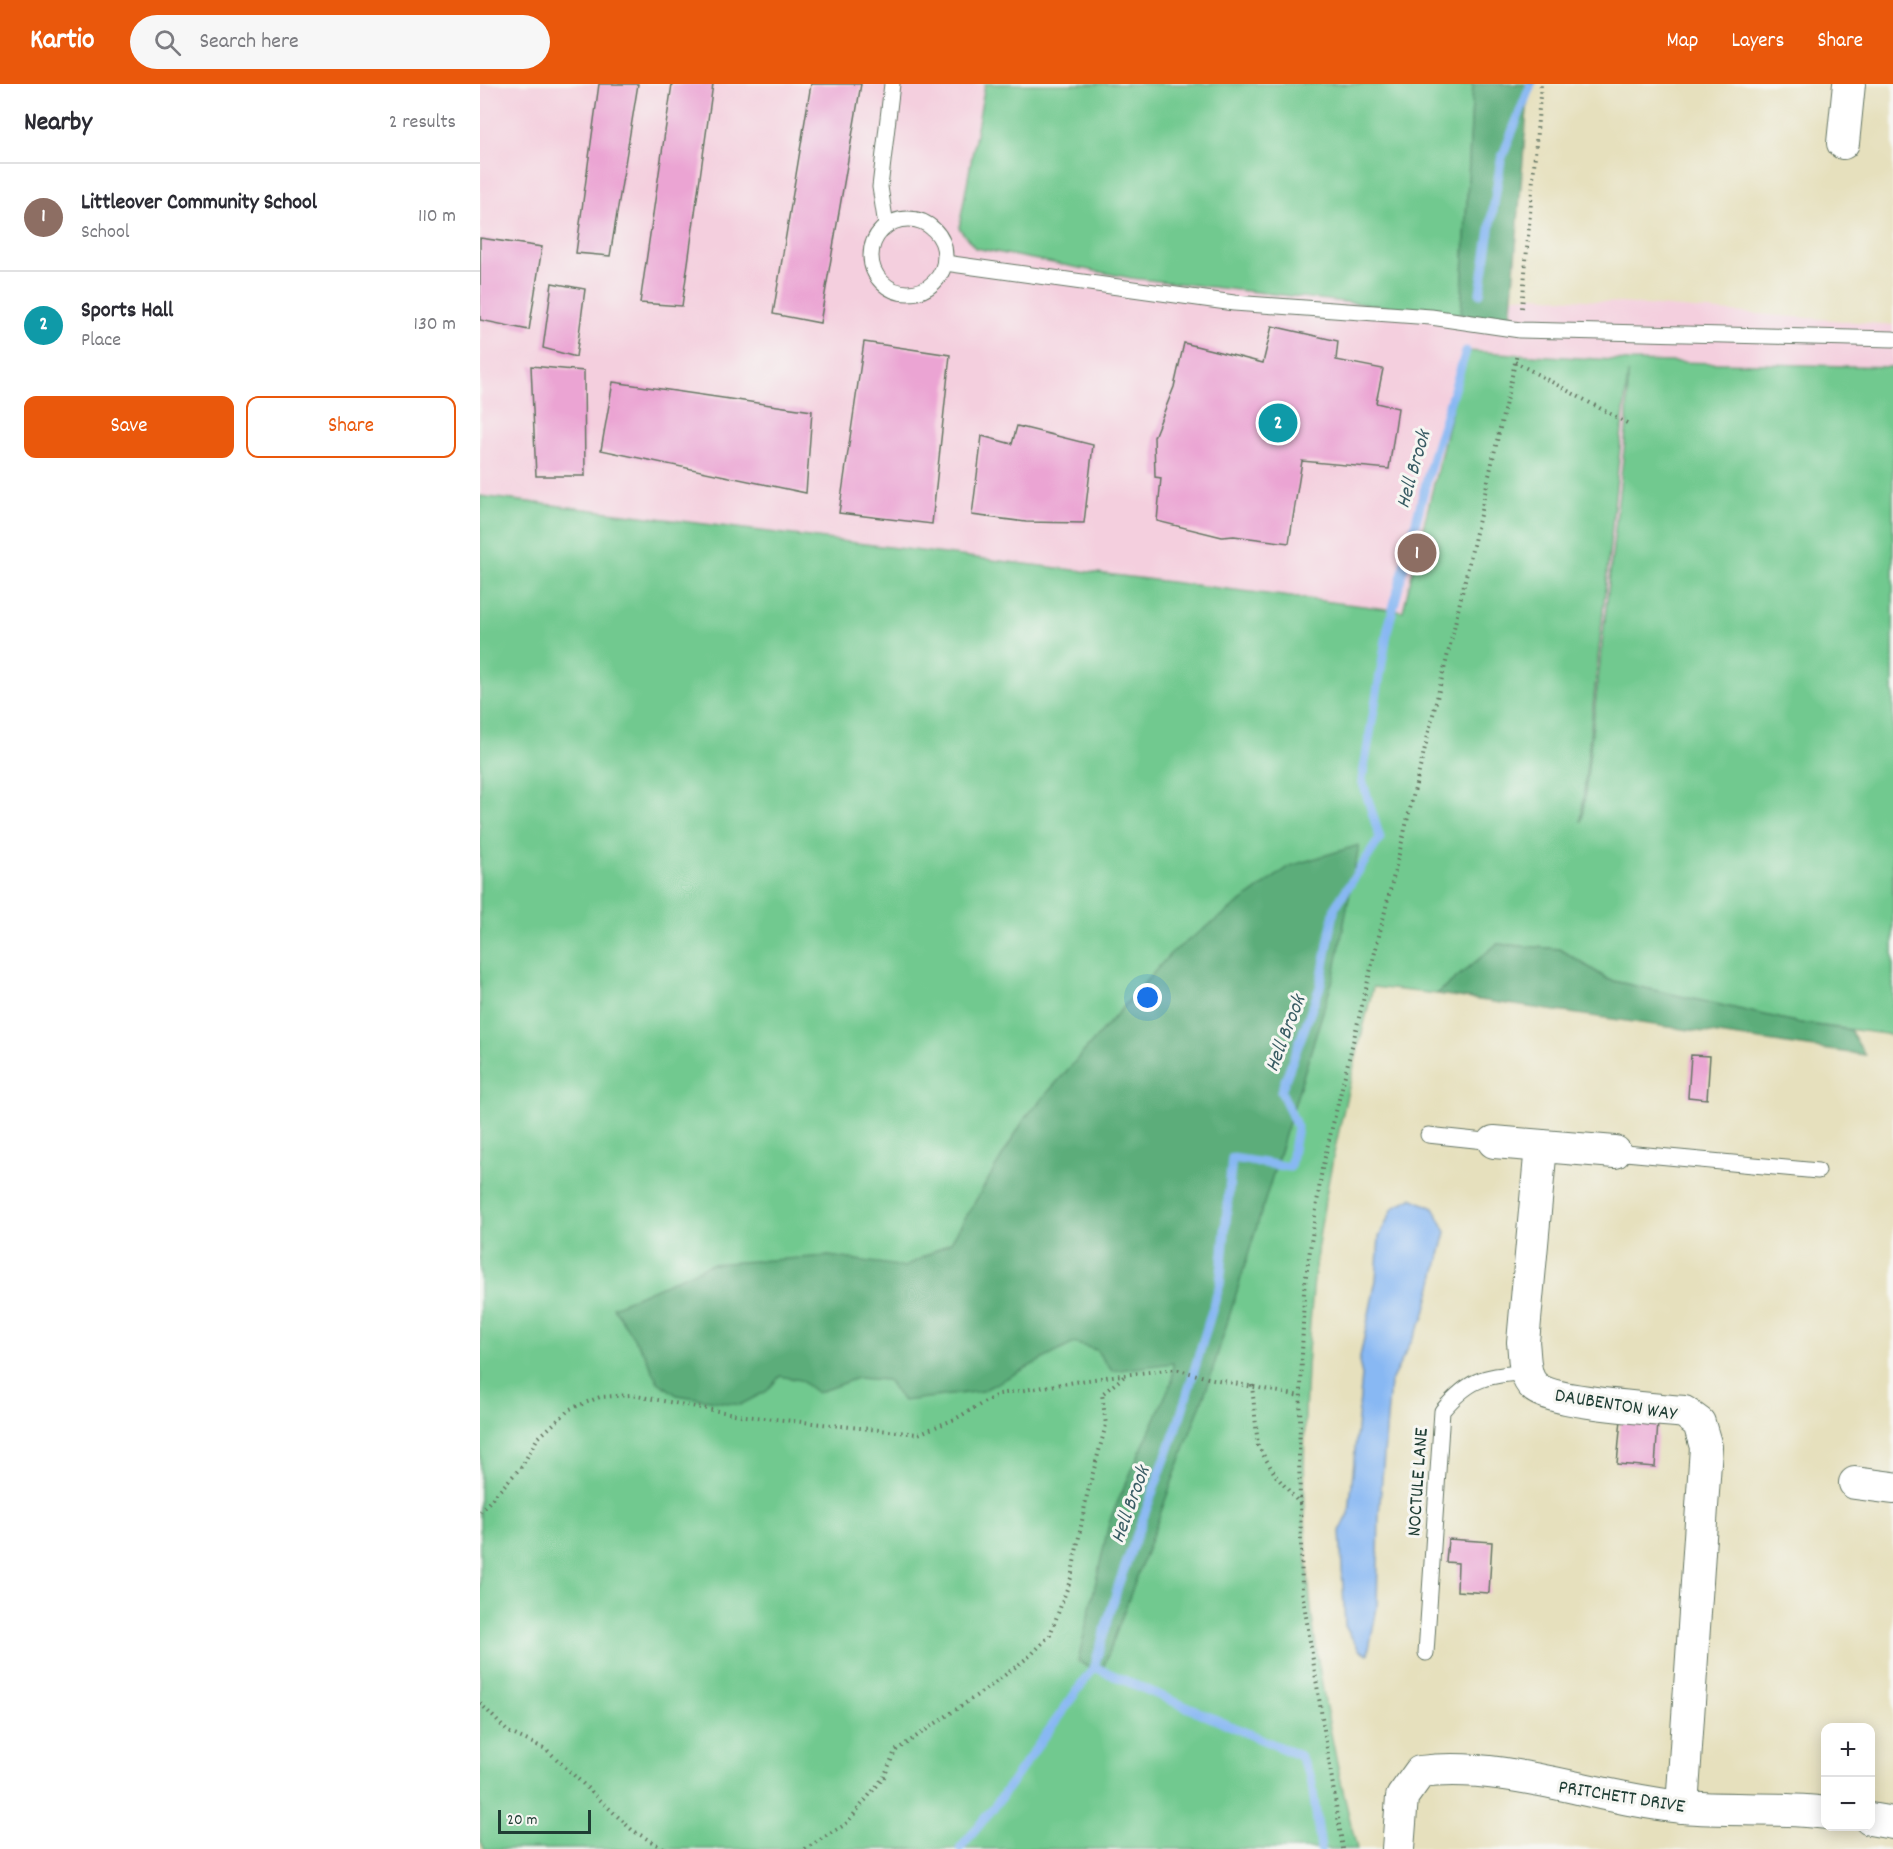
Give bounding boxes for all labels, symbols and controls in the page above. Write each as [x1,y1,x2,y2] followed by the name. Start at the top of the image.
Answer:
[130,15,550,69] search box
[30,22,94,62] text: Kartio
[151,26,184,59] icon: search
[199,27,299,58] text: Search here
[1667,27,1698,57] text: Map
[1731,27,1784,57] text: Layers
[1817,27,1863,57] text: Share
[24,105,92,142] text: Nearby
[389,109,456,137] text: 2 results
[81,188,317,219] text: Littleover Community School
[41,203,46,231] text: 1
[418,203,456,231] text: 110 m
[81,219,130,247] text: School
[81,296,173,327] text: Sports Hall
[39,311,48,339] text: 2
[414,311,456,339] text: 130 m
[81,327,121,355] text: Place
[24,396,234,458] button: Save
[246,396,456,458] button: Share
[1258,400,1298,446] pin: 2
[1389,425,1441,512] water label: Hell Brook
[1398,530,1436,576] pin: 1
[1133,983,1162,1012] your location
[1258,989,1316,1077] water label: Hell Brook
[1553,1383,1679,1430] street label: DAUBENTON WAY
[1401,1427,1437,1537] street label: NOCTULE LANE
[1104,1460,1160,1548] water label: Hell Brook
[1821,1723,1875,1831] map controls
[1821,1723,1875,1777] button: +
[1556,1774,1687,1822] street label: PRITCHETT DRIVE
[1821,1777,1875,1831] button: −
[498,1807,591,1834] scale bar
[507,1809,537,1832] text: 20 m

